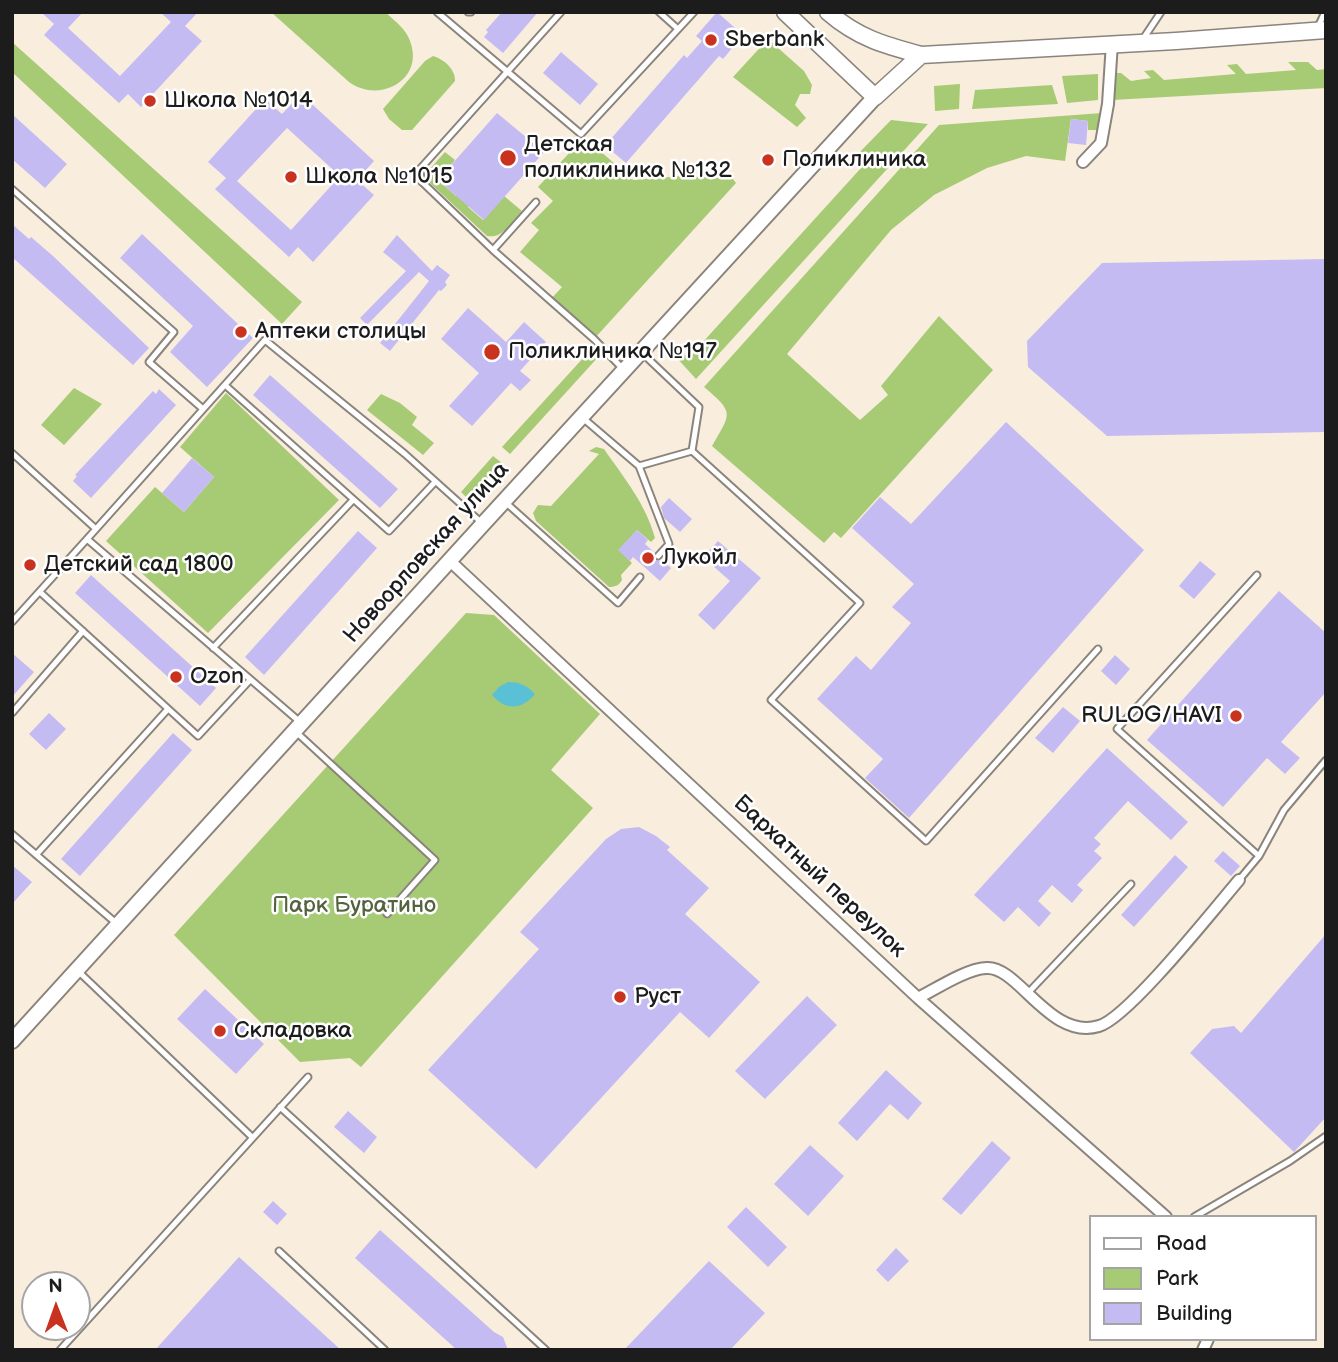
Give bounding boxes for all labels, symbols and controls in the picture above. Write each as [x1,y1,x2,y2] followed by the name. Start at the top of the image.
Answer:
[725,26,824,54] place label: Sberbank
[703,32,719,48] marker: Sberbank
[164,87,313,115] place label: Школа №1014
[142,93,158,109] marker: Школа №1014
[524,131,732,185] place label: Детская поликлиника №132
[782,146,926,174] place label: Поликлиника
[498,148,518,168] marker: Детская поликлиника №132
[760,152,776,168] marker: Поликлиника
[305,163,453,191] place label: Школа №1015
[283,169,299,185] marker: Школа №1015
[255,318,426,346] place label: Аптеки столицы
[233,324,249,340] marker: Аптеки столицы
[508,338,717,366] place label: Поликлиника №197
[482,342,502,362] marker: Поликлиника №197
[338,457,516,649] street label: Новоорловская улица
[662,544,737,572] place label: Лукойл
[640,550,656,566] marker: Лукойл
[44,551,233,579] place label: Детский сад 1800
[22,557,38,573] marker: Детский сад 1800
[190,663,244,691] place label: Ozon
[168,669,184,685] marker: Ozon
[1081,702,1222,730] place label: RULOG/HAVI
[1228,708,1244,724] marker: RULOG/HAVI
[727,790,911,964] street label: Бархатный переулок
[272,892,436,920] park label: Парк Буратино
[634,983,681,1011] place label: Руст
[612,989,628,1005] marker: Руст
[234,1017,352,1045] place label: Складовка
[212,1023,228,1039] marker: Складовка
[1090,1215,1317,1341] legend
[1156,1231,1207,1256] text: Road
[1156,1266,1198,1291] text: Park
[21,1271,91,1341] north arrow
[48,1275,63,1298] text: N
[1156,1301,1232,1326] text: Building

